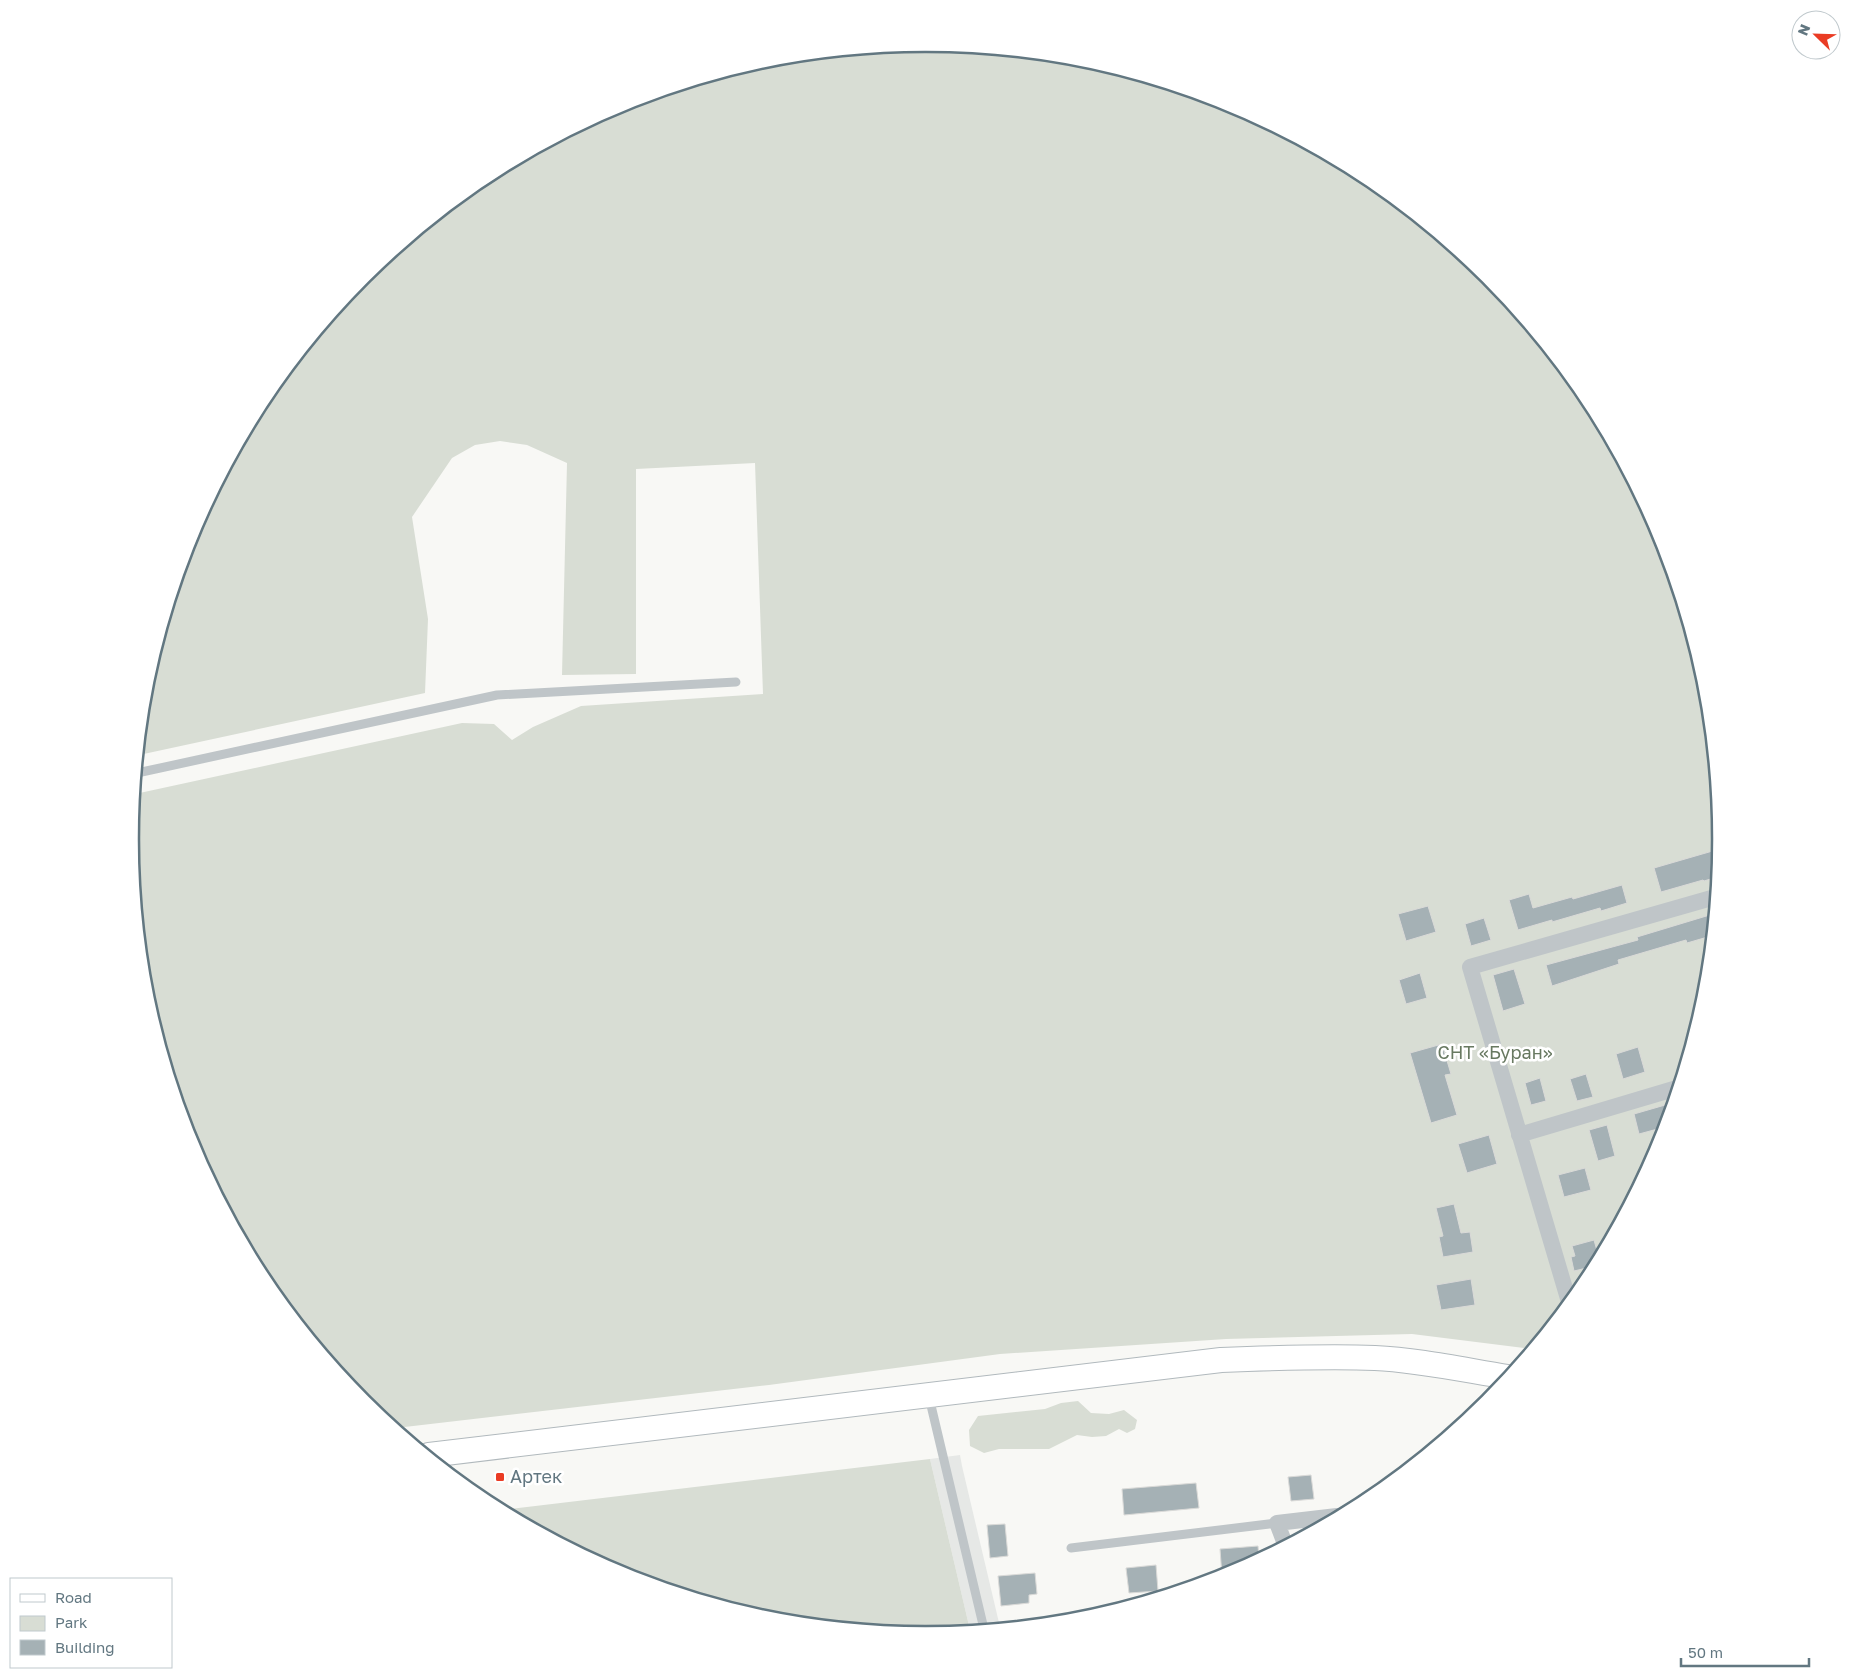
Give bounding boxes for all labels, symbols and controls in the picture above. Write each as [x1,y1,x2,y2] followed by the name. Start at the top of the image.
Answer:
[1791,10,1841,60] north arrow
[1794,22,1813,38] text: N
[1437,1041,1553,1063] park label: СНТ «Буран»
[510,1465,562,1487] place label: Артек
[494,1471,506,1483] marker: Артек
[10,1578,172,1668] legend
[55,1588,92,1606] text: Road
[55,1613,88,1631] text: Park
[1681,1636,1808,1668] scale bar
[55,1638,115,1656] text: Building
[1688,1643,1723,1661] text: 50 m

